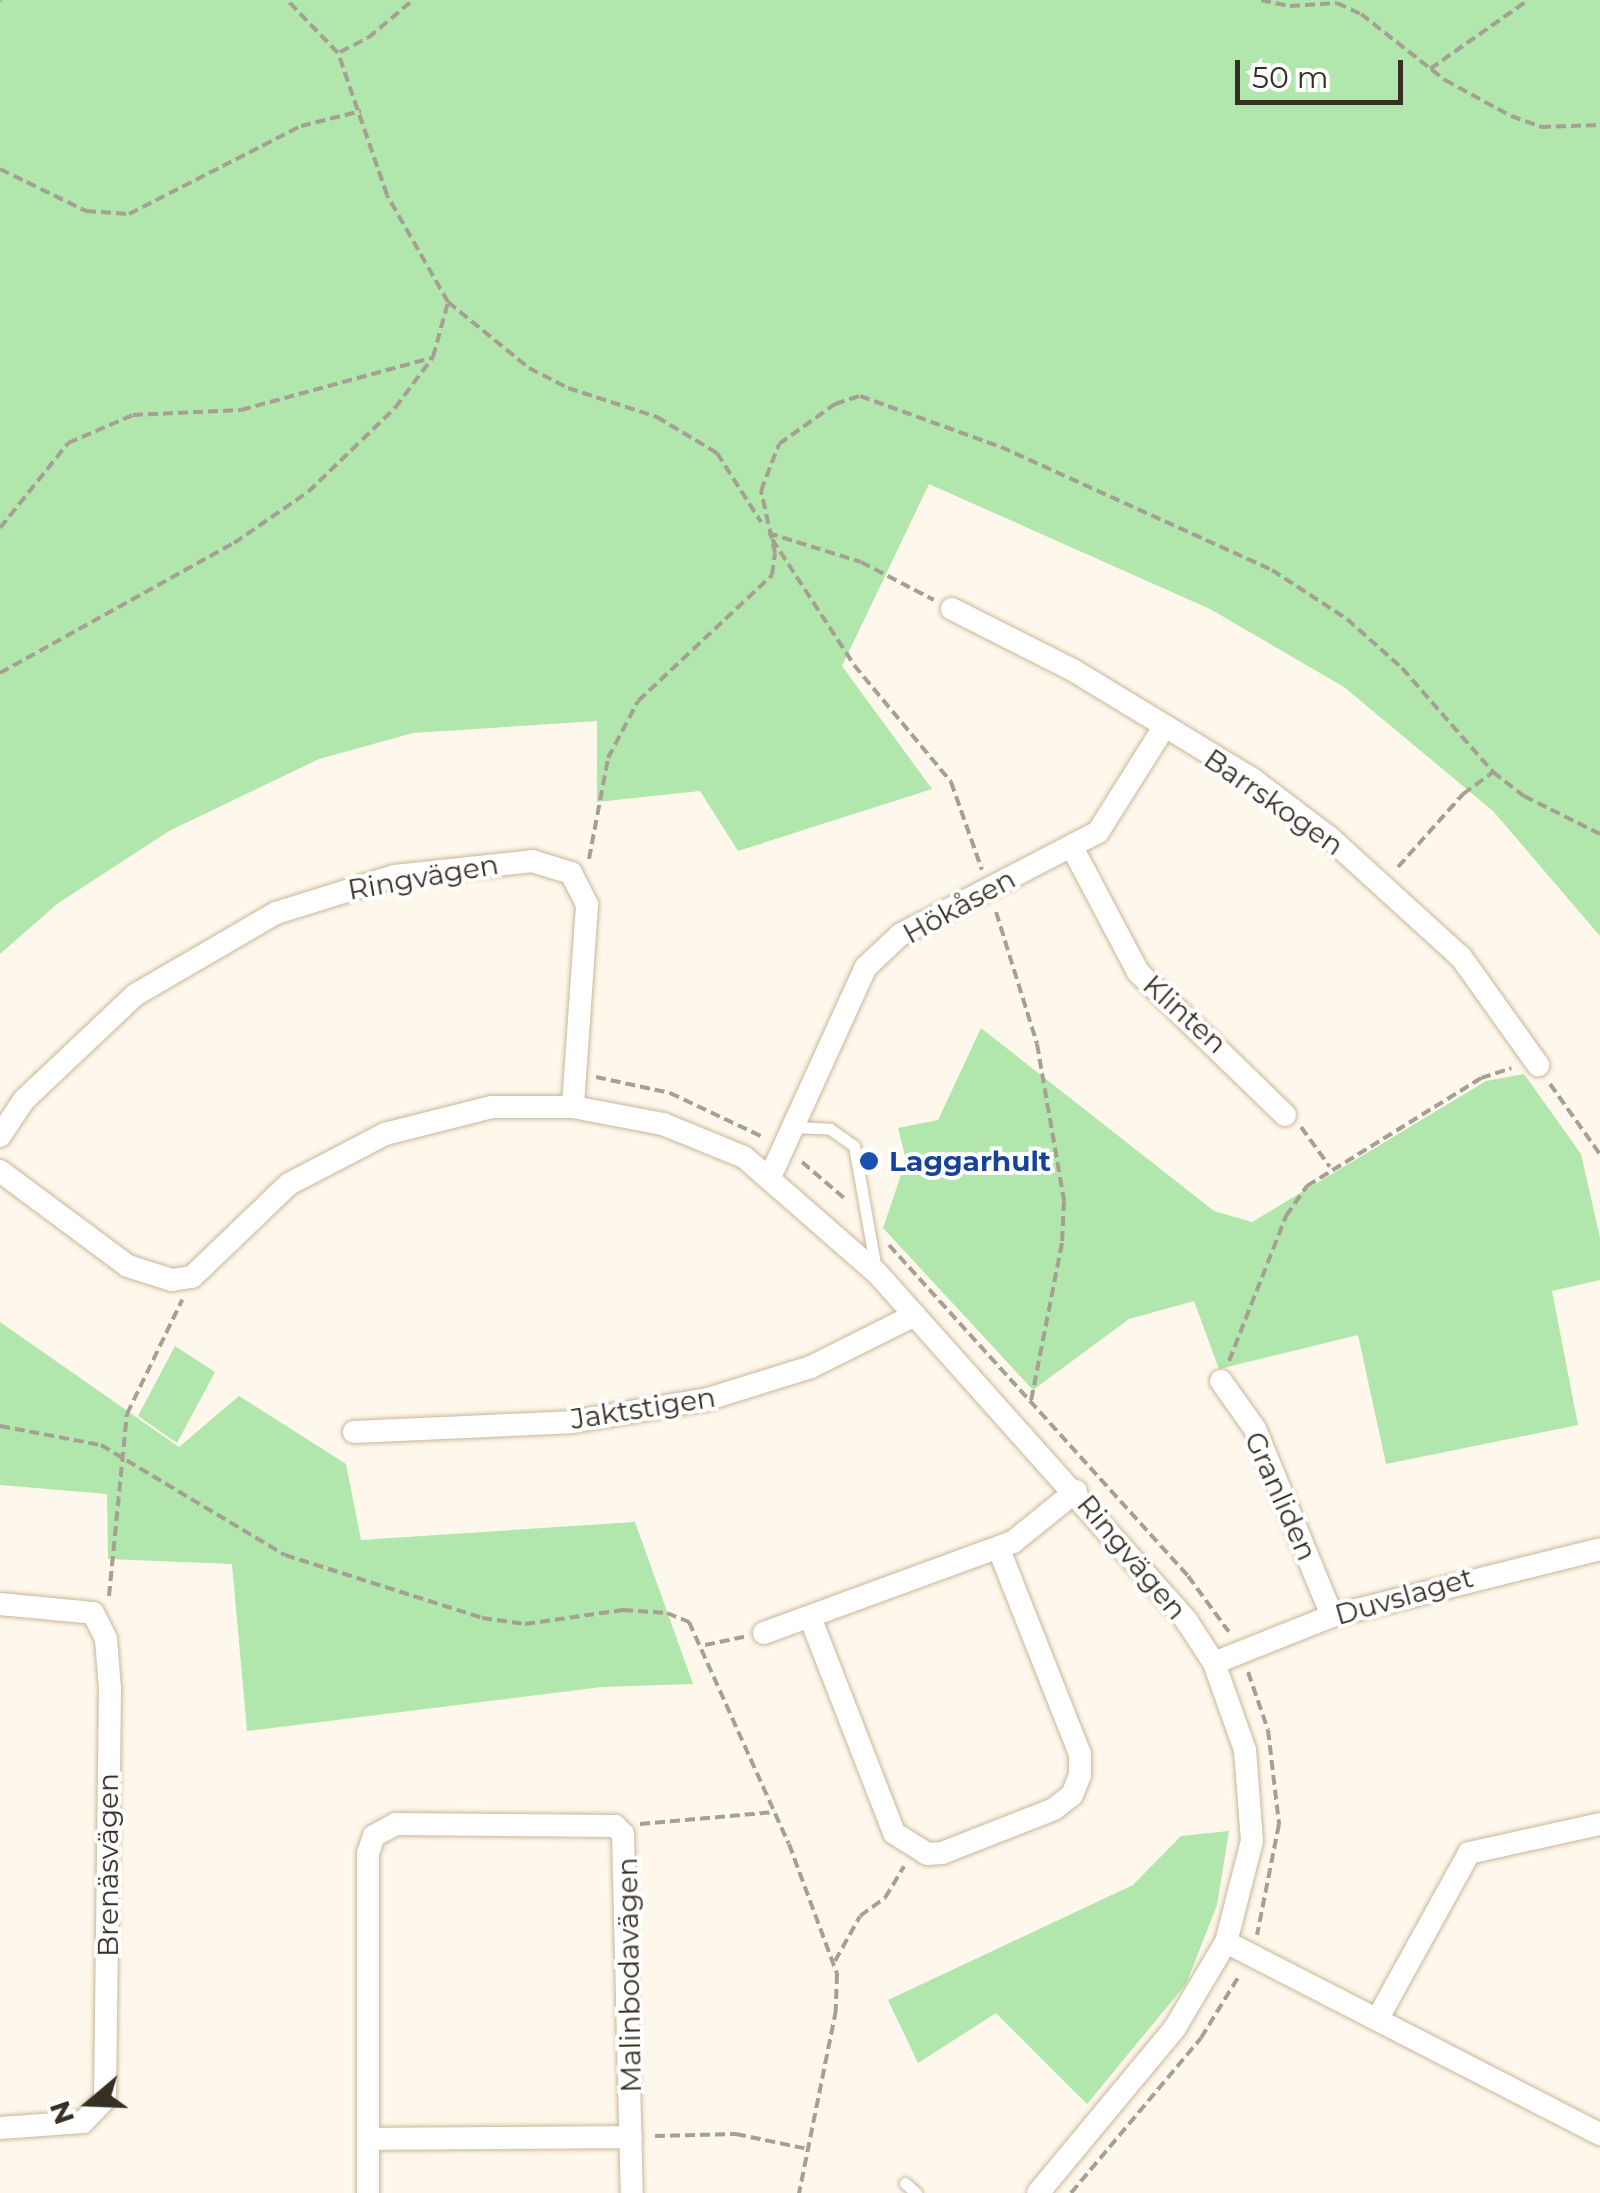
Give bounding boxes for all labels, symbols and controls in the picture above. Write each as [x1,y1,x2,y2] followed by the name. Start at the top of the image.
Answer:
[1240,40,1408,102] scale bar
[1252,59,1329,96] text: 50 m
[1198,742,1350,862] street label: Barrskogen
[345,847,501,907] street label: Ringvägen
[897,862,1021,950] street label: Hökåsen
[1136,968,1234,1060] street label: Klinten
[889,1144,1051,1178] place label: Laggarhult
[858,1150,880,1172] marker: Laggarhult
[568,1380,718,1436] street label: Jaktstigen
[1238,1427,1324,1565] street label: Granliden
[1070,1488,1194,1626] street label: Ringvägen
[1331,1560,1477,1632] street label: Duvslaget
[91,1773,125,1957] street label: Brenäsvägen
[610,1857,648,2093] street label: Malinbodavägen
[40,2053,140,2153] north arrow
[42,2097,81,2129] text: N

